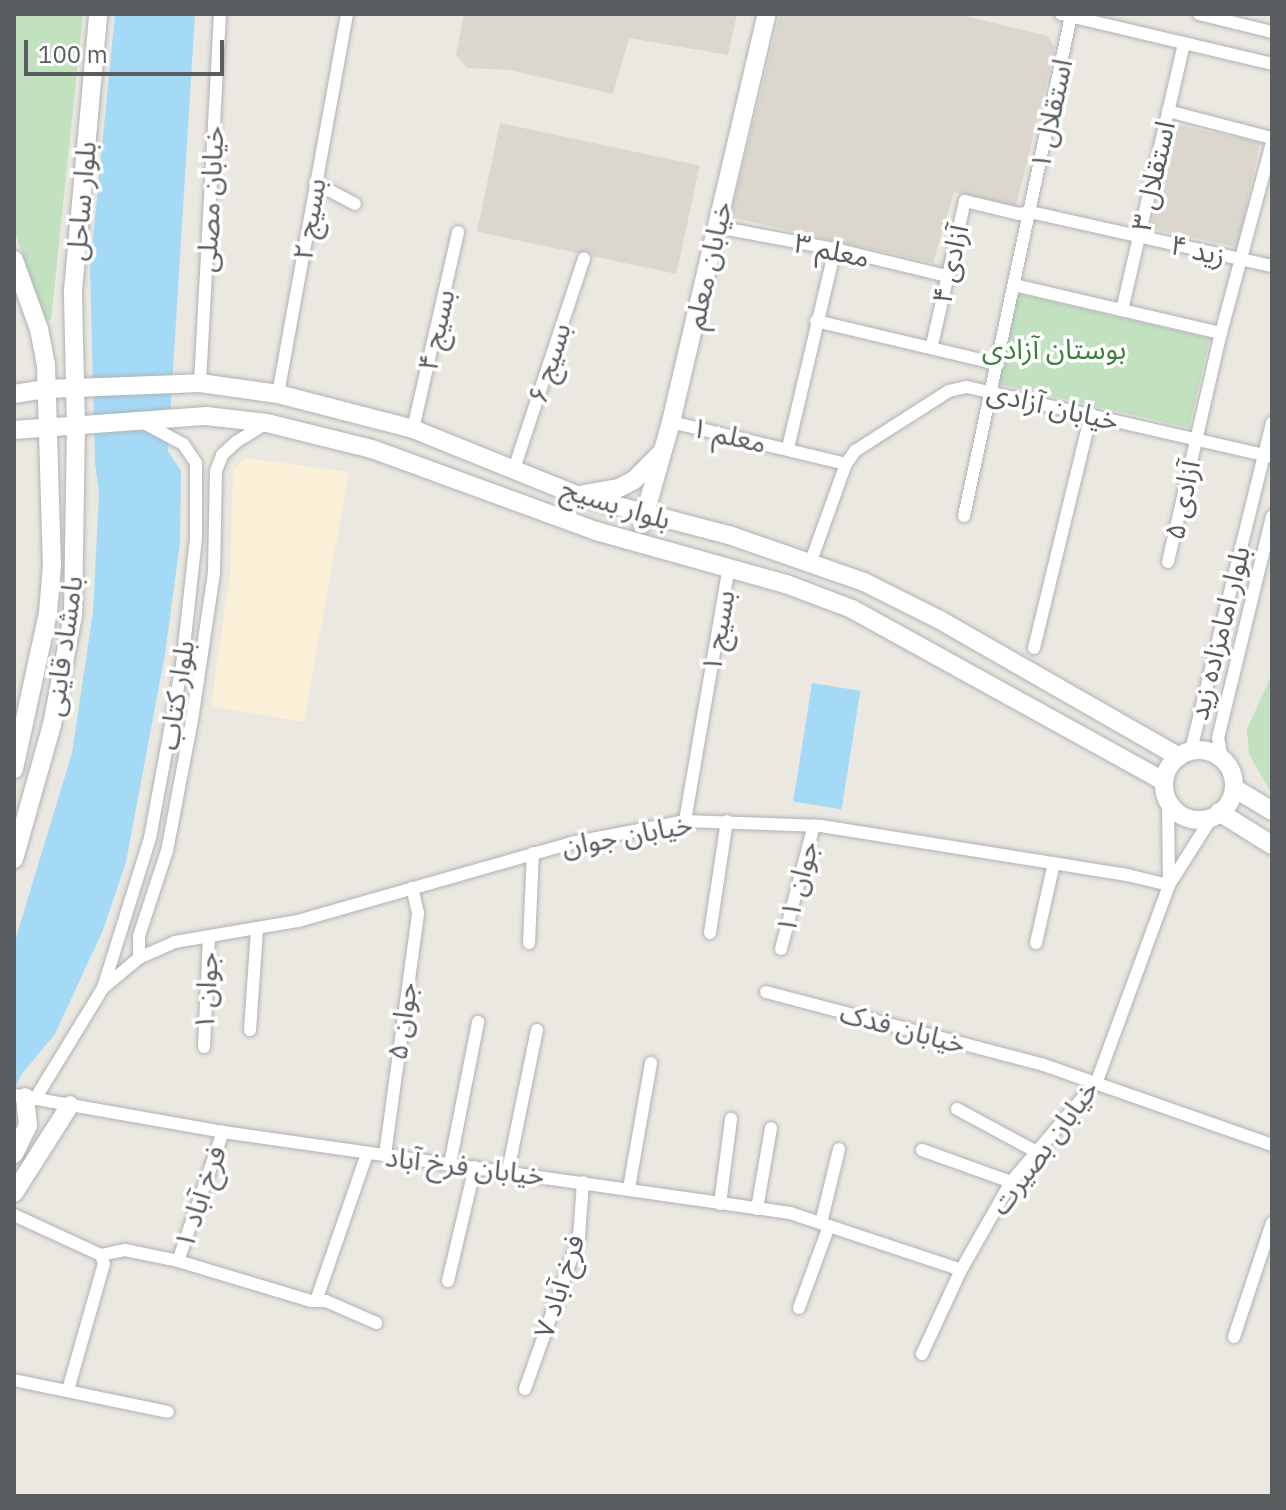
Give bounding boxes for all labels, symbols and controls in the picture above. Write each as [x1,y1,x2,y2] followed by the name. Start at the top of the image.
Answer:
[28,24,228,74] scale bar
[38,38,108,70] text: 100 m
[1023,56,1079,172] street label: استقلال ۱
[1124,118,1182,234] street label: استقلال ۳
[189,125,231,273] street label: خیابان مصلی
[59,140,103,262] street label: بلوار ساحل
[285,175,333,263] street label: بسیج ۲
[677,198,739,332] street label: خیابان معلم
[925,221,975,307] street label: آزادی ۴
[791,226,873,274] street label: معلم ۳
[1167,227,1229,273] street label: زید ۴
[410,286,462,374] street label: بسیج ۴
[520,319,578,407] street label: بسیج ۶
[982,332,1126,366] park label: بوستان آزادی
[984,375,1122,437] street label: خیابان آزادی
[688,410,770,460] street label: معلم ۱
[1157,457,1207,543] street label: آزادی ۵
[557,471,675,537] street label: بلوار بسیج
[1181,543,1257,723] street label: بلوار امامزاده زید
[37,574,89,718] street label: بامشاد قاینی
[694,587,742,675] street label: بسیج ۱
[151,638,201,752] street label: بلوار کتاب
[559,807,695,863] street label: خیابان جوان
[769,837,825,937] street label: جوان ۱۱
[187,951,225,1031] street label: جوان ۱
[380,980,424,1062] street label: جوان ۵
[837,995,969,1061] street label: خیابان فدک
[982,1073,1106,1221] street label: خیابان بصیرت
[383,1140,547,1192] street label: خیابان فرخ آباد
[167,1141,233,1253] street label: فرخ آباد ۱
[527,1230,591,1342] street label: فرخ آباد ۷

